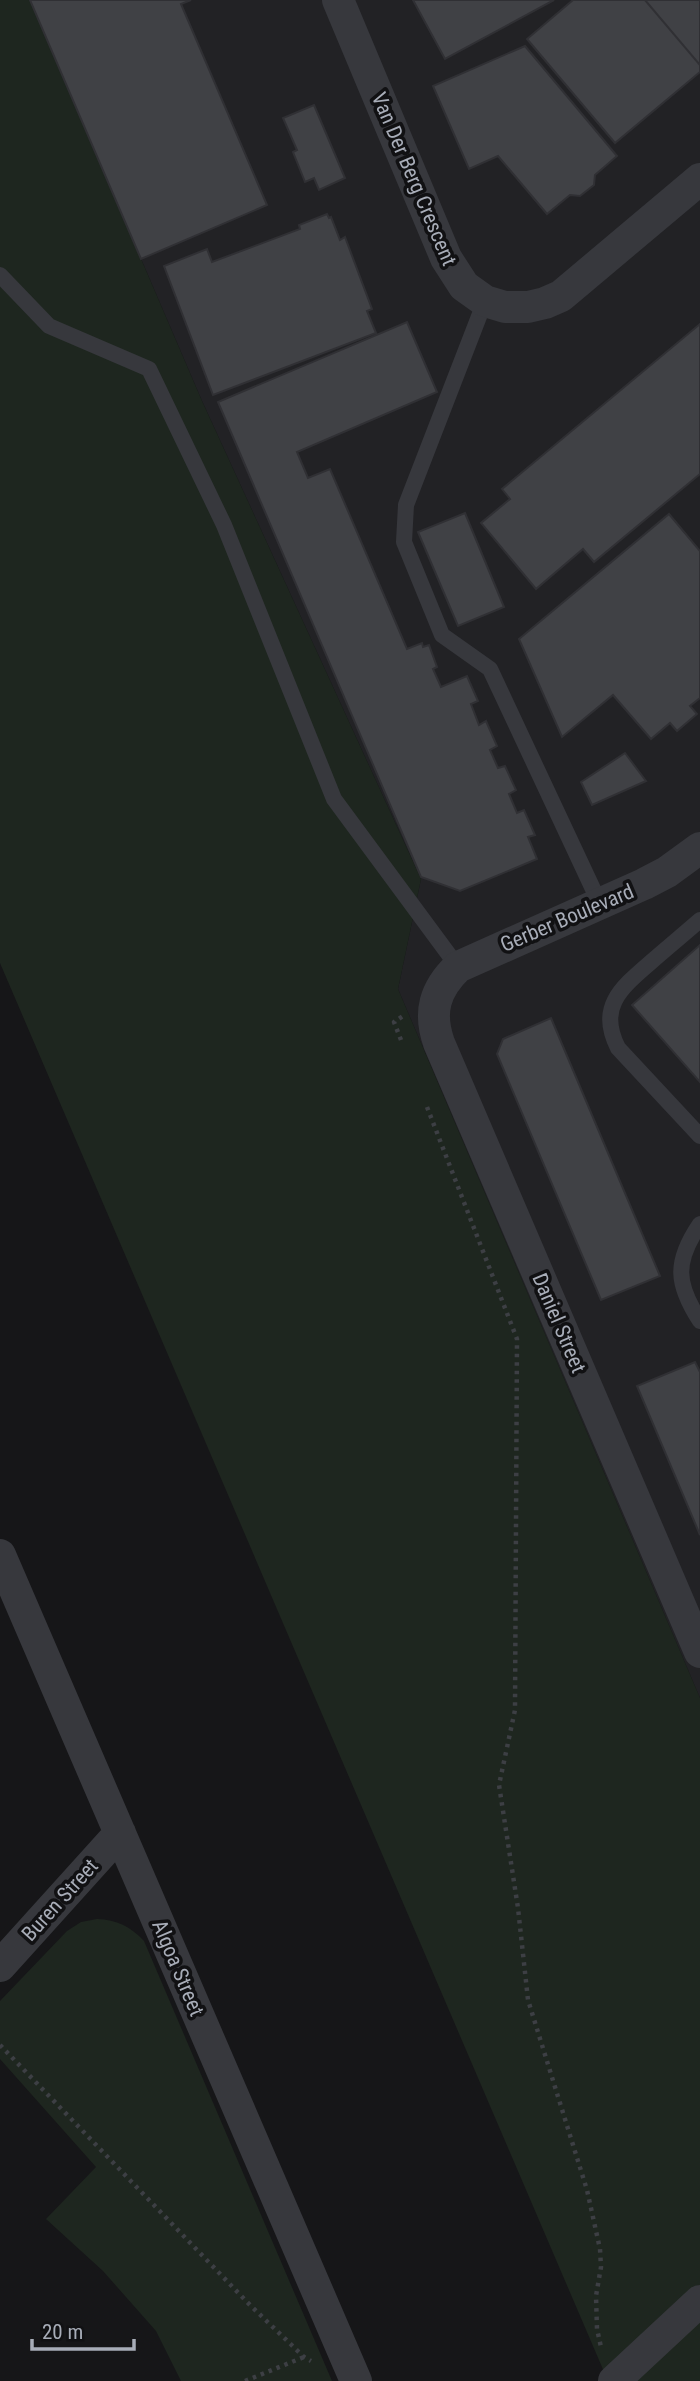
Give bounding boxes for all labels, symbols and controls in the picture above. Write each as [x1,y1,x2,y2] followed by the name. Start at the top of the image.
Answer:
[367,89,461,269] street label: Van Der Berg Crescent
[497,879,637,957] street label: Gerber Boulevard
[527,1270,591,1376] street label: Daniel Street
[17,1854,103,1946] street label: Buren Street
[147,1916,209,2020] street label: Algoa Street
[32,2308,133,2352] scale bar
[42,2320,83,2344] text: 20 m

